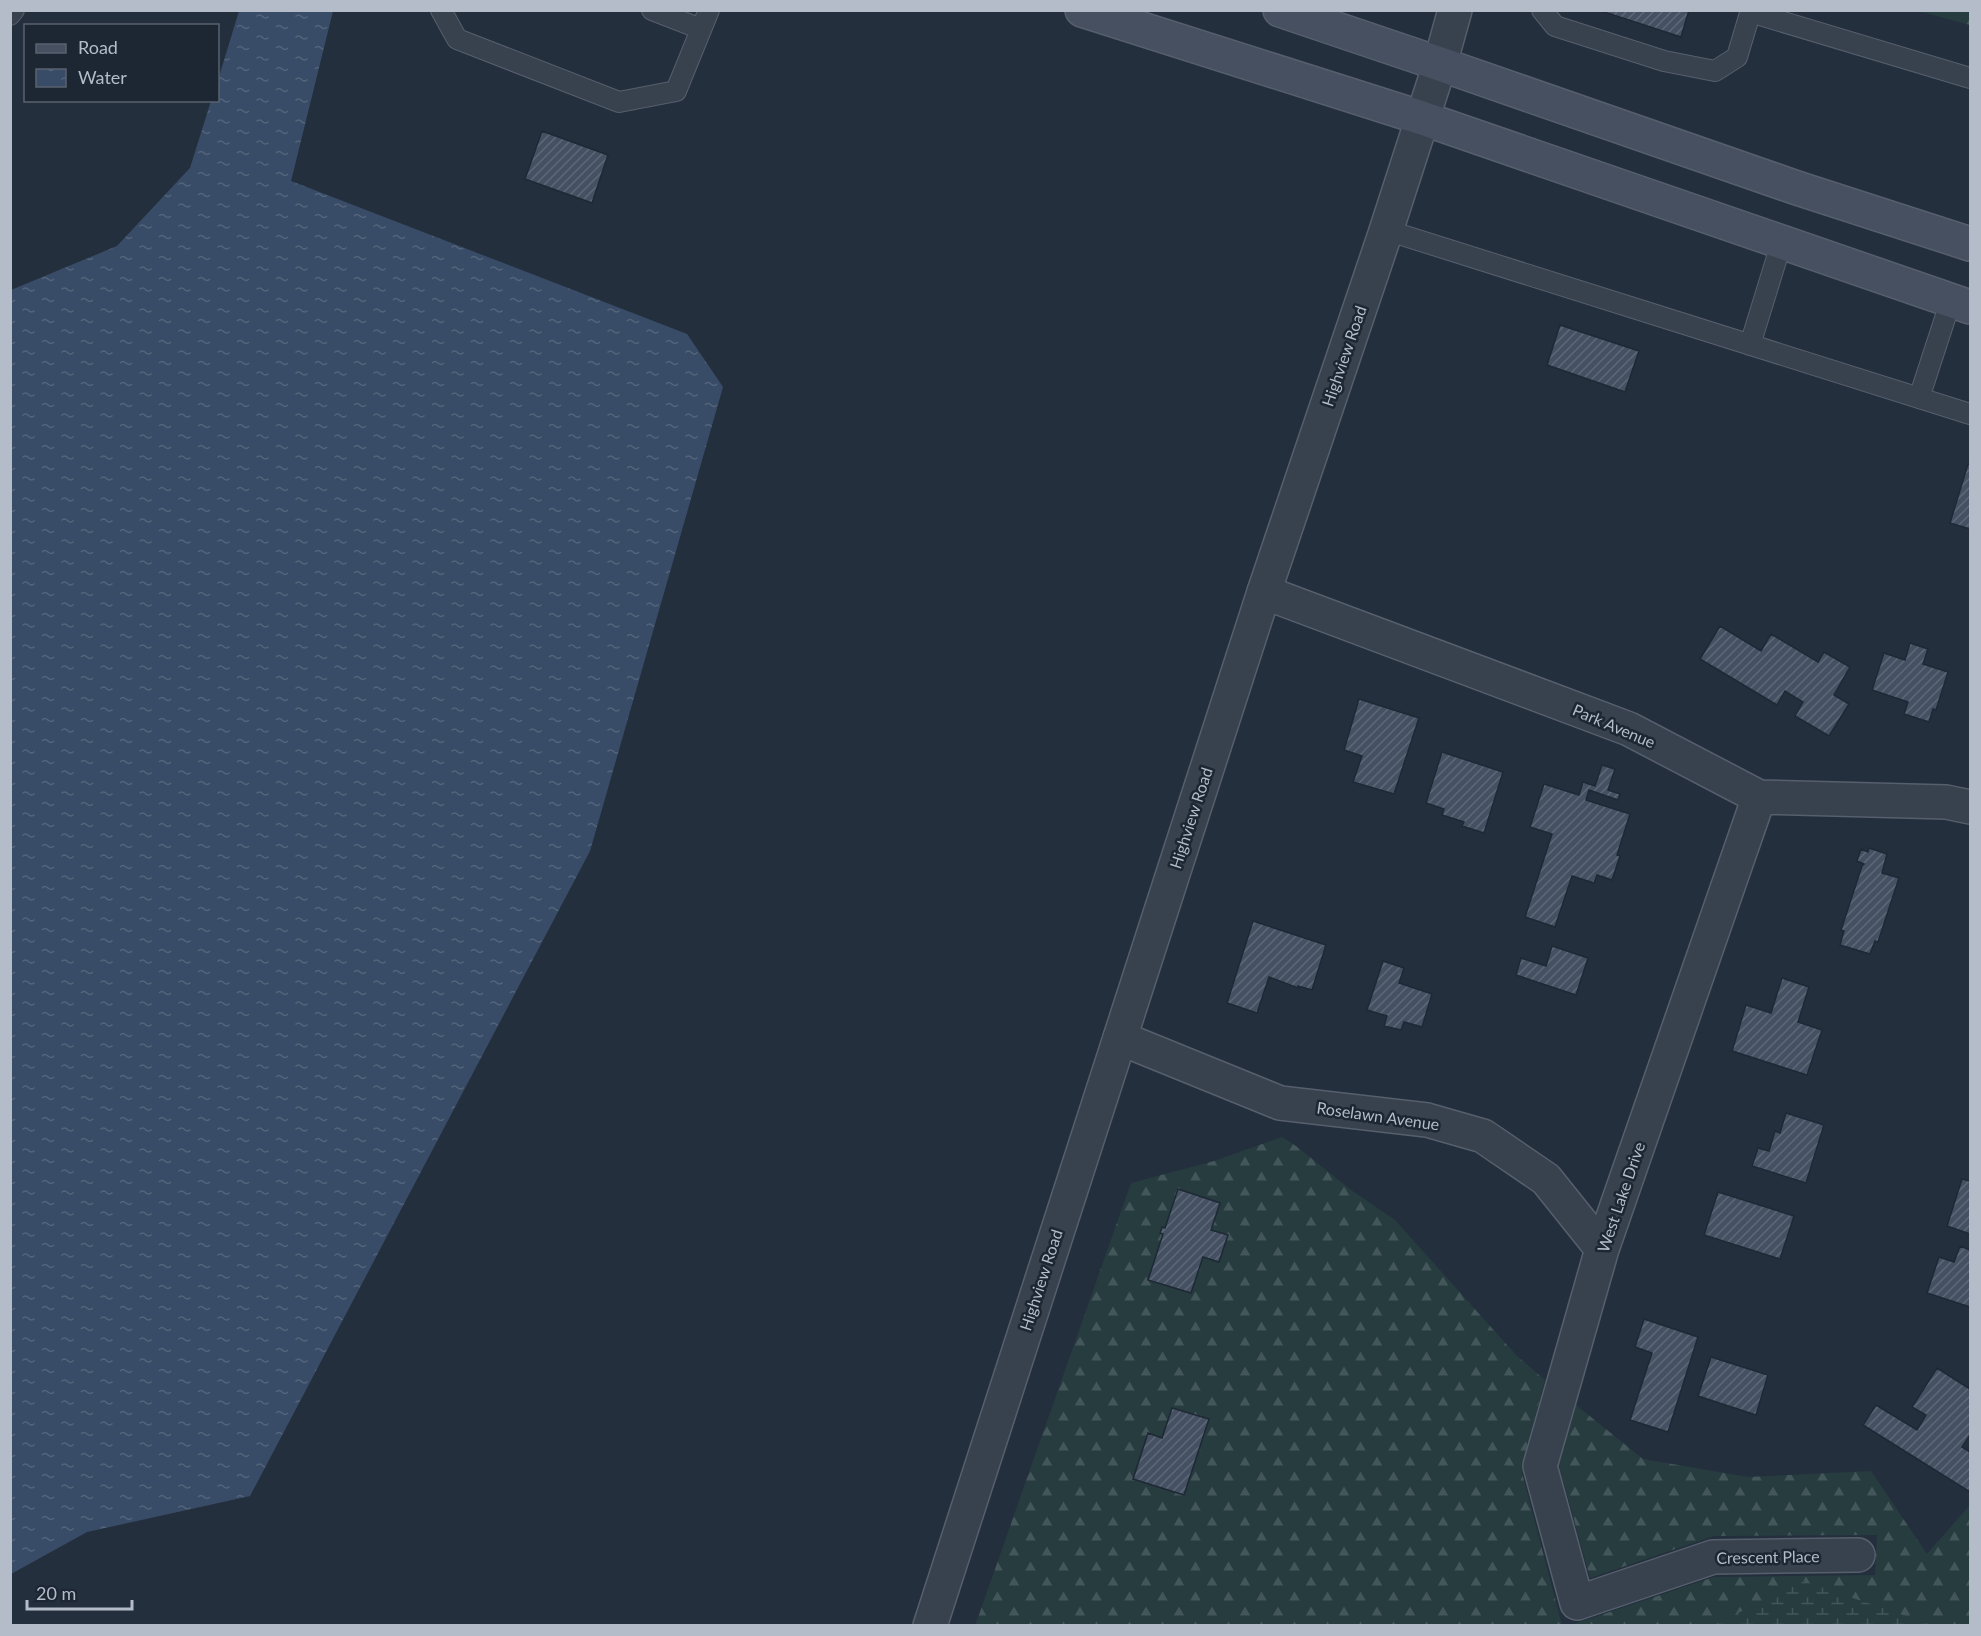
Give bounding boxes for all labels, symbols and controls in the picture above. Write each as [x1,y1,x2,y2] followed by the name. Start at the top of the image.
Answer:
[24,24,219,102] legend
[78,36,118,58] text: Road
[78,66,127,88] text: Water
[1317,303,1370,409] street label: Highview Road
[1570,700,1658,751] street label: Park Avenue
[1165,765,1216,871] street label: Highview Road
[1316,1097,1441,1134] street label: Roselawn Avenue
[1593,1139,1648,1254] street label: West Lake Drive
[1015,1227,1066,1333] street label: Highview Road
[1716,1546,1820,1567] street label: Crescent Place
[27,1573,132,1611] scale bar
[36,1582,76,1604] text: 20 m

